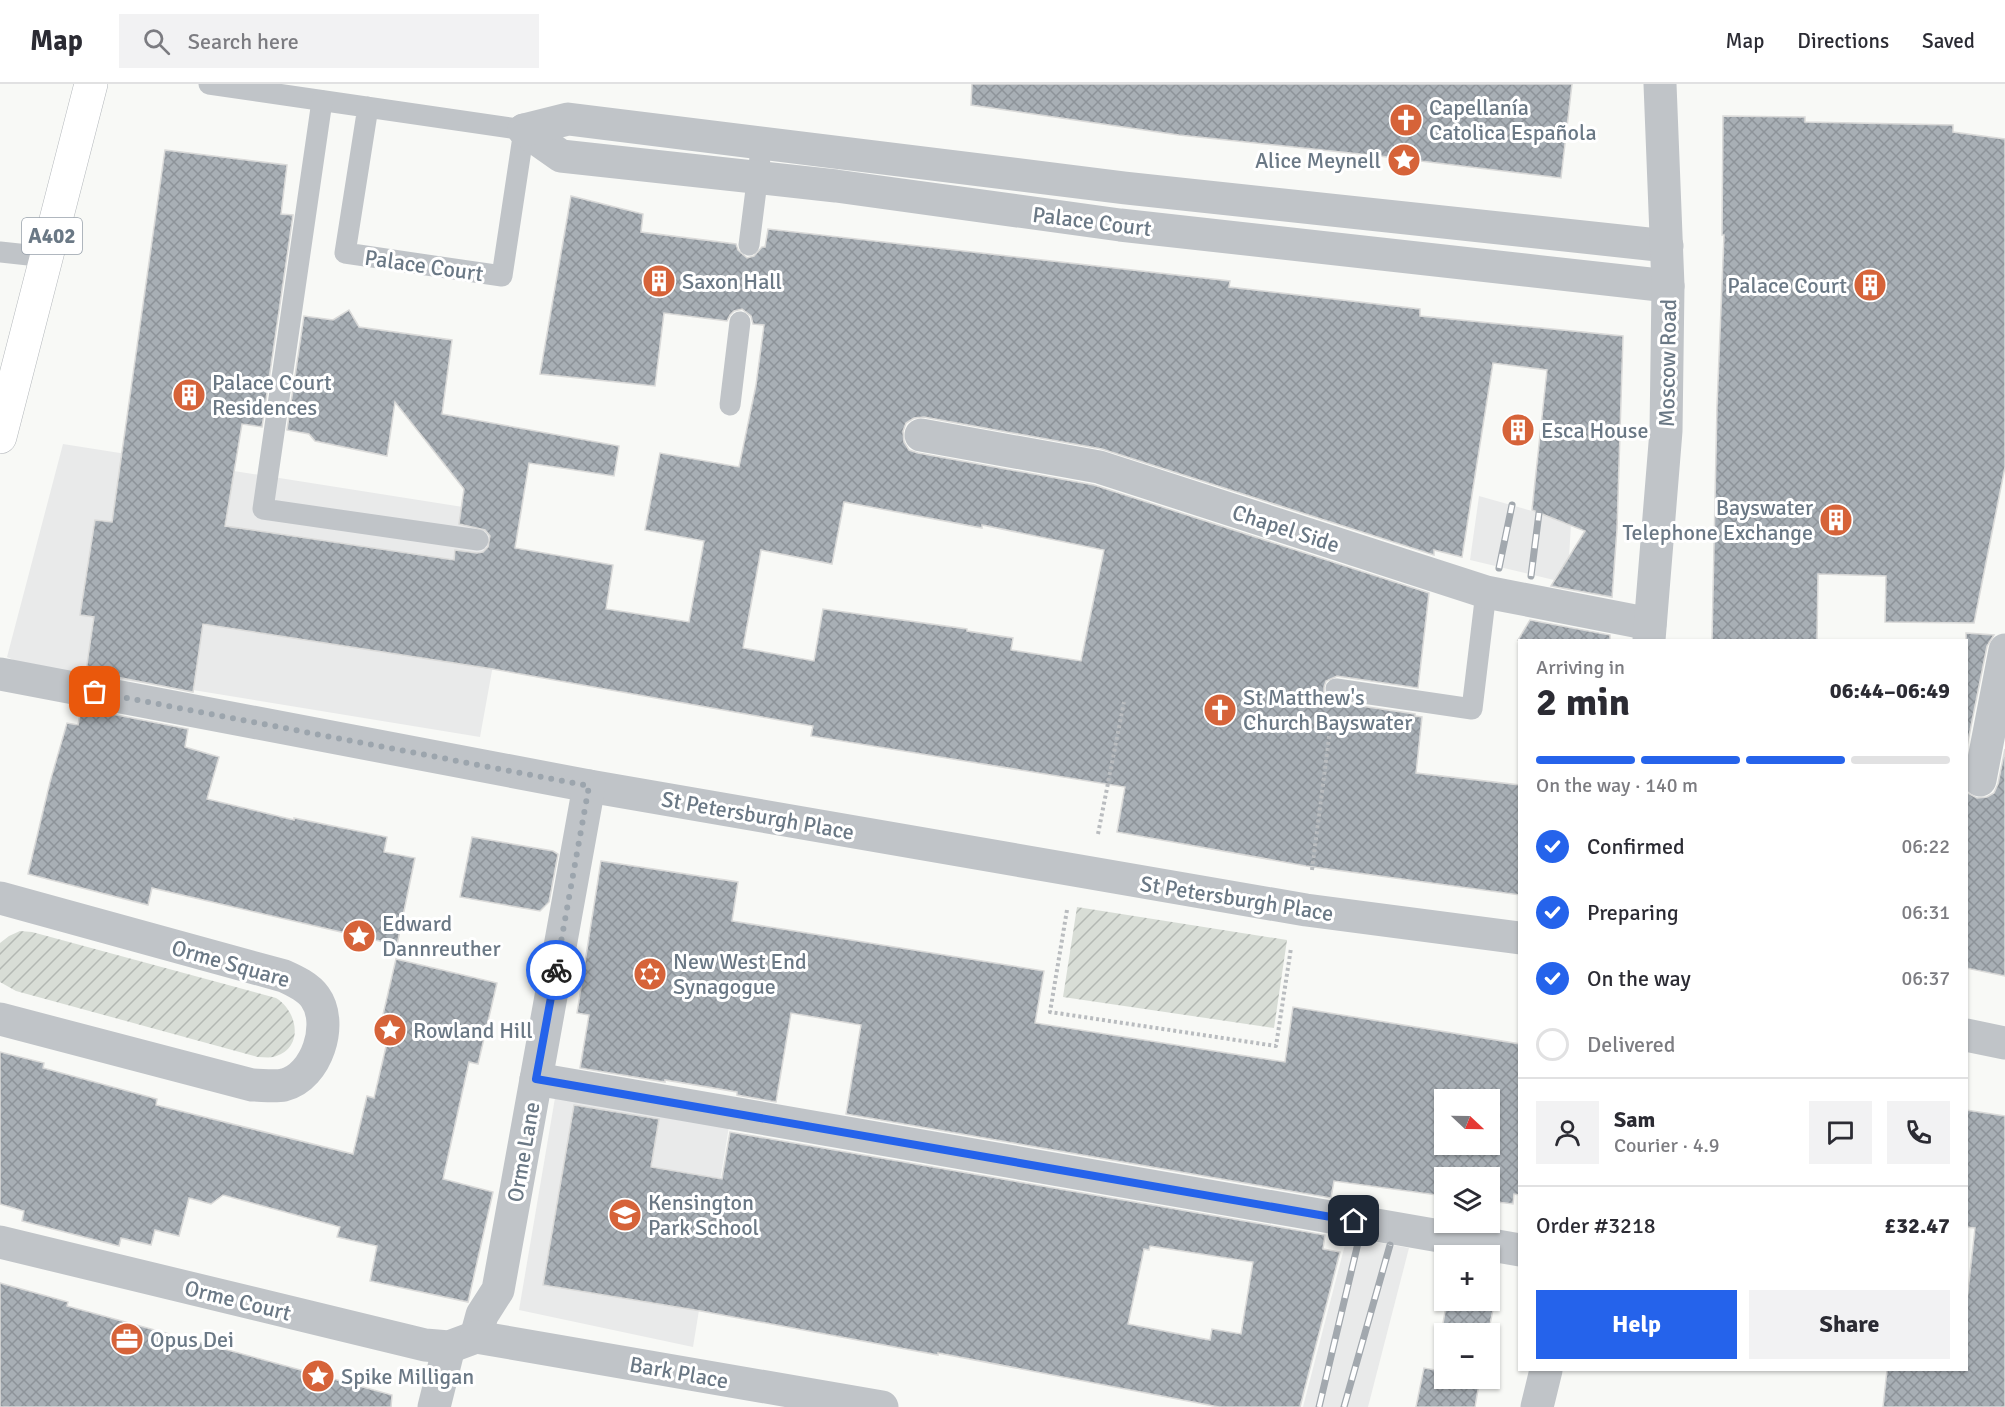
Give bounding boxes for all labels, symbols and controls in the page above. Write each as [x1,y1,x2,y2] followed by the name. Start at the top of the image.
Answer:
[119,14,539,68] search box
[30,24,83,58] text: Map
[140,25,173,58] icon: search
[188,28,299,55] text: Search here
[1726,28,1764,54] text: Map
[1797,28,1889,54] text: Directions
[1922,28,1975,54] text: Saved
[1429,94,1597,146] place label: Capellanía Catolica Española
[1388,102,1424,138] church icon: Capellanía Catolica Española
[1386,142,1422,178] place icon: Alice Meynell
[1255,147,1381,174] place label: Alice Meynell
[1031,201,1153,242] street label: Palace Court
[22,218,82,254] road number: A402
[363,244,485,287] street label: Palace Court
[641,263,677,299] building icon: Saxon Hall
[1852,267,1888,303] building icon: Palace Court
[682,268,782,295] place label: Saxon Hall
[1727,272,1847,299] place label: Palace Court
[1653,299,1682,427] street label: Moscow Road
[212,369,332,421] place label: Palace Court Residences
[171,377,207,413] building icon: Palace Court Residences
[1500,412,1536,448] building icon: Esca House
[1541,417,1648,444] place label: Esca House
[1623,494,1813,546] place label: Bayswater Telephone Exchange
[1229,498,1343,559] street label: Chapel Side
[1818,502,1854,538] building icon: Bayswater Telephone Exchange
[1536,655,1625,680] text: Arriving in
[69,666,120,717] pin
[78,675,111,708] icon: bag
[1830,677,1950,704] text: 06:44–06:49
[1536,678,1630,726] text: 2 min
[1243,684,1412,736] place label: St Matthew's Church Bayswater
[1202,692,1238,728] church icon: St Matthew's Church Bayswater
[1536,773,1698,798] text: On the way · 140 m
[659,785,856,846] street label: St Petersburgh Place
[1536,830,1569,863] icon: check
[1587,833,1685,860] text: Confirmed
[1901,834,1950,859] text: 06:22
[1138,870,1335,927] street label: St Petersburgh Place
[1536,896,1569,929] icon: check
[1587,899,1679,926] text: Preparing
[1901,900,1950,925] text: 06:31
[382,910,501,962] place label: Edward Dannreuther
[341,918,377,954] place icon: Edward Dannreuther
[169,934,293,993] street label: Orme Square
[526,940,586,1000] courier
[673,948,807,1000] place label: New West End Synagogue
[540,954,573,987] icon: bike
[632,956,668,992] synagogue icon: New West End Synagogue
[1536,962,1569,995] icon: check
[1587,965,1691,992] text: On the way
[1901,966,1950,991] text: 06:37
[372,1012,408,1048] place icon: Rowland Hill
[413,1017,533,1044] place label: Rowland Hill
[1587,1031,1675,1058] text: Delivered
[1434,1089,1500,1155] north arrow
[1434,1089,1500,1389] map controls
[501,1100,546,1204] street label: Orme Lane
[1536,1101,1599,1164] button: person
[1809,1101,1872,1164] button: chat
[1887,1101,1950,1164] button: phone
[1614,1106,1655,1133] text: Sam
[1614,1133,1720,1158] text: Courier · 4.9
[1434,1167,1500,1233] button: layers
[648,1189,759,1241] place label: Kensington Park School
[1328,1195,1379,1246] pin
[607,1197,643,1233] school or university icon: Kensington Park School
[1337,1204,1370,1237] icon: home
[1536,1212,1656,1239] text: Order #3218
[1884,1212,1950,1239] text: £32.47
[1434,1245,1500,1311] button: +
[182,1274,294,1327] street label: Orme Court
[1536,1290,1737,1359] button: Help
[1749,1290,1950,1359] button: Share
[109,1321,145,1357] office icon: Opus Dei
[1434,1323,1500,1389] button: −
[150,1326,234,1353] place label: Opus Dei
[627,1351,730,1394] street label: Bark Place
[300,1358,336,1394] place icon: Spike Milligan
[341,1363,474,1390] place label: Spike Milligan

